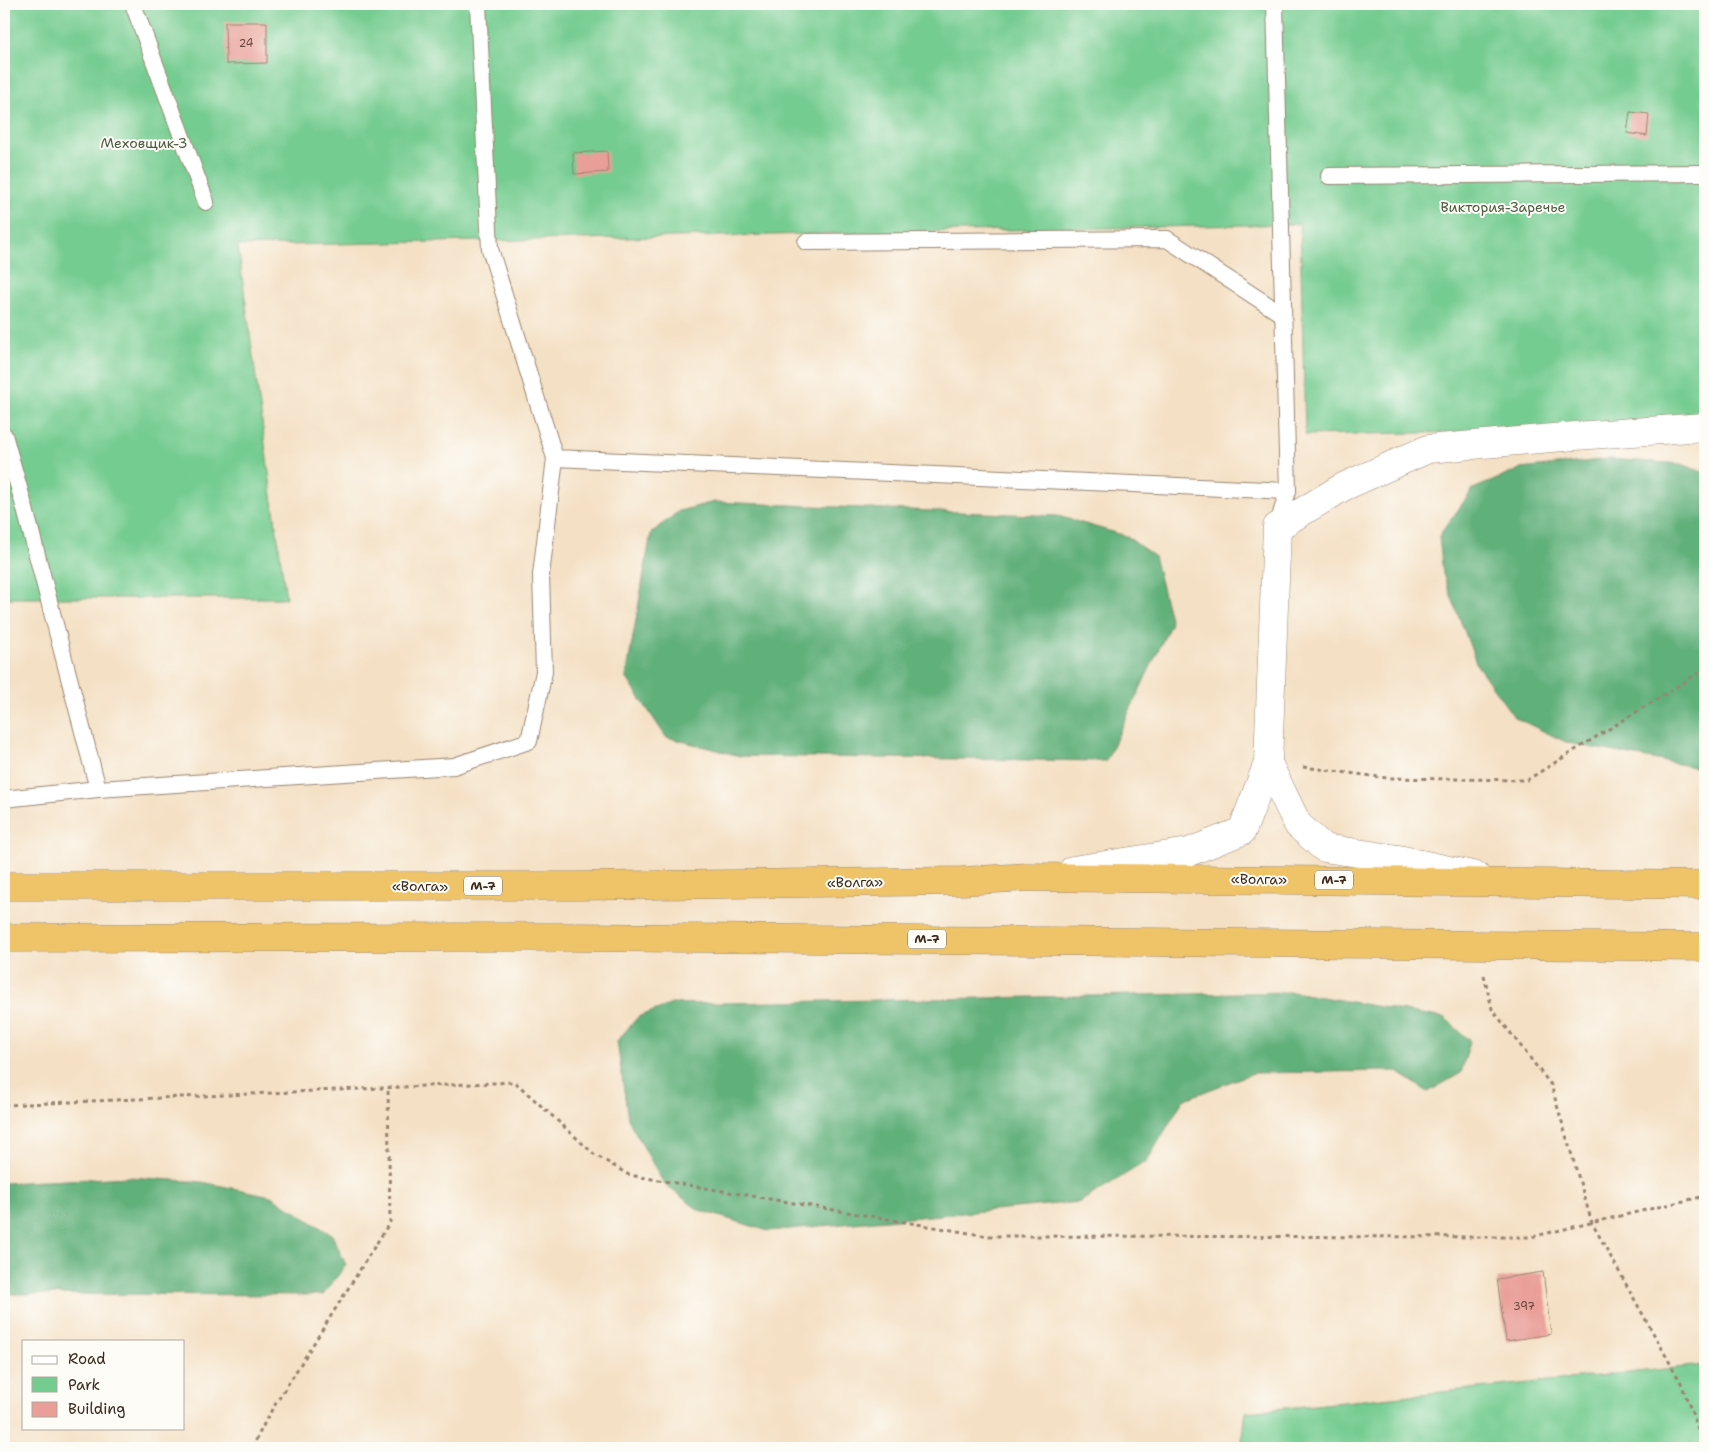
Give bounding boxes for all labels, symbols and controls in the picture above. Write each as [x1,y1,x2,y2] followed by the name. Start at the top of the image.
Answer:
[239,36,254,51] house number: 24
[101,134,187,152] park label: Меховщик-3
[1440,198,1566,216] park label: Виктория-Заречье
[1231,870,1287,888] street label: «Волга»
[1315,870,1353,890] road number: М-7
[827,873,883,891] street label: «Волга»
[464,876,502,896] road number: М-7
[392,877,448,895] street label: «Волга»
[908,930,946,949] road number: М-7
[1513,1299,1535,1314] house number: 397
[22,1340,185,1430] legend
[68,1349,106,1369] text: Road
[68,1375,100,1395] text: Park
[68,1399,125,1419] text: Building

